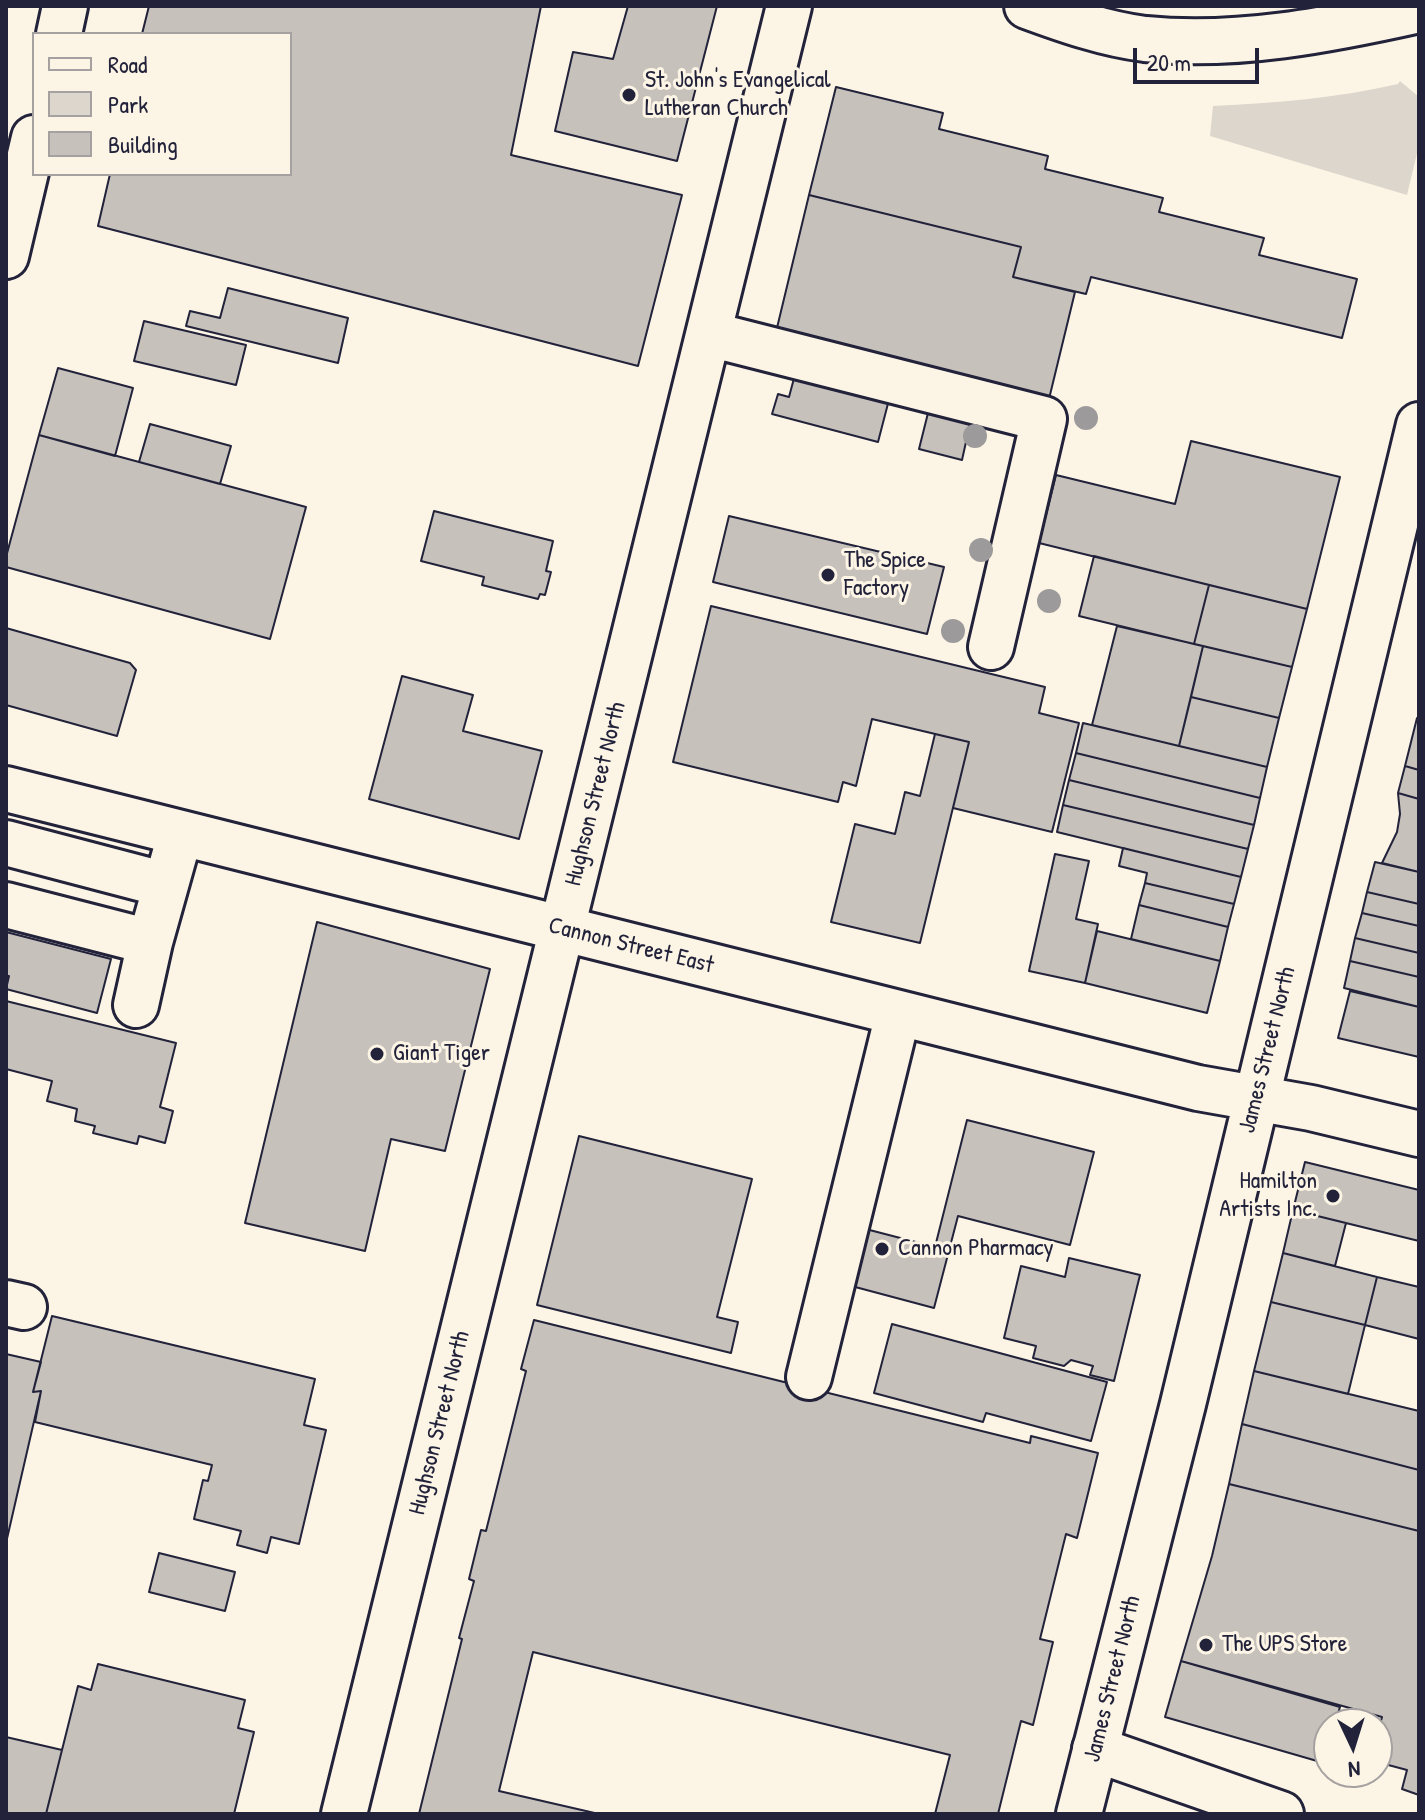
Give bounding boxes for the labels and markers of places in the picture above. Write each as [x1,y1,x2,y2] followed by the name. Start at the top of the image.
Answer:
[645,67,831,123] place label: St. John's Evangelical Lutheran Church
[620,86,638,104] marker: St. John's Evangelical Lutheran Church
[844,547,926,603] place label: The Spice Factory
[819,566,837,584] marker: The Spice Factory
[393,1040,490,1068] place label: Giant Tiger
[368,1045,386,1063] marker: Giant Tiger
[1219,1168,1317,1224] place label: Hamilton Artists Inc.
[1324,1187,1342,1205] marker: Hamilton Artists Inc.
[898,1235,1054,1263] place label: Cannon Pharmacy
[873,1240,891,1258] marker: Cannon Pharmacy
[1222,1631,1347,1659] place label: The UPS Store
[1197,1636,1215,1654] marker: The UPS Store

